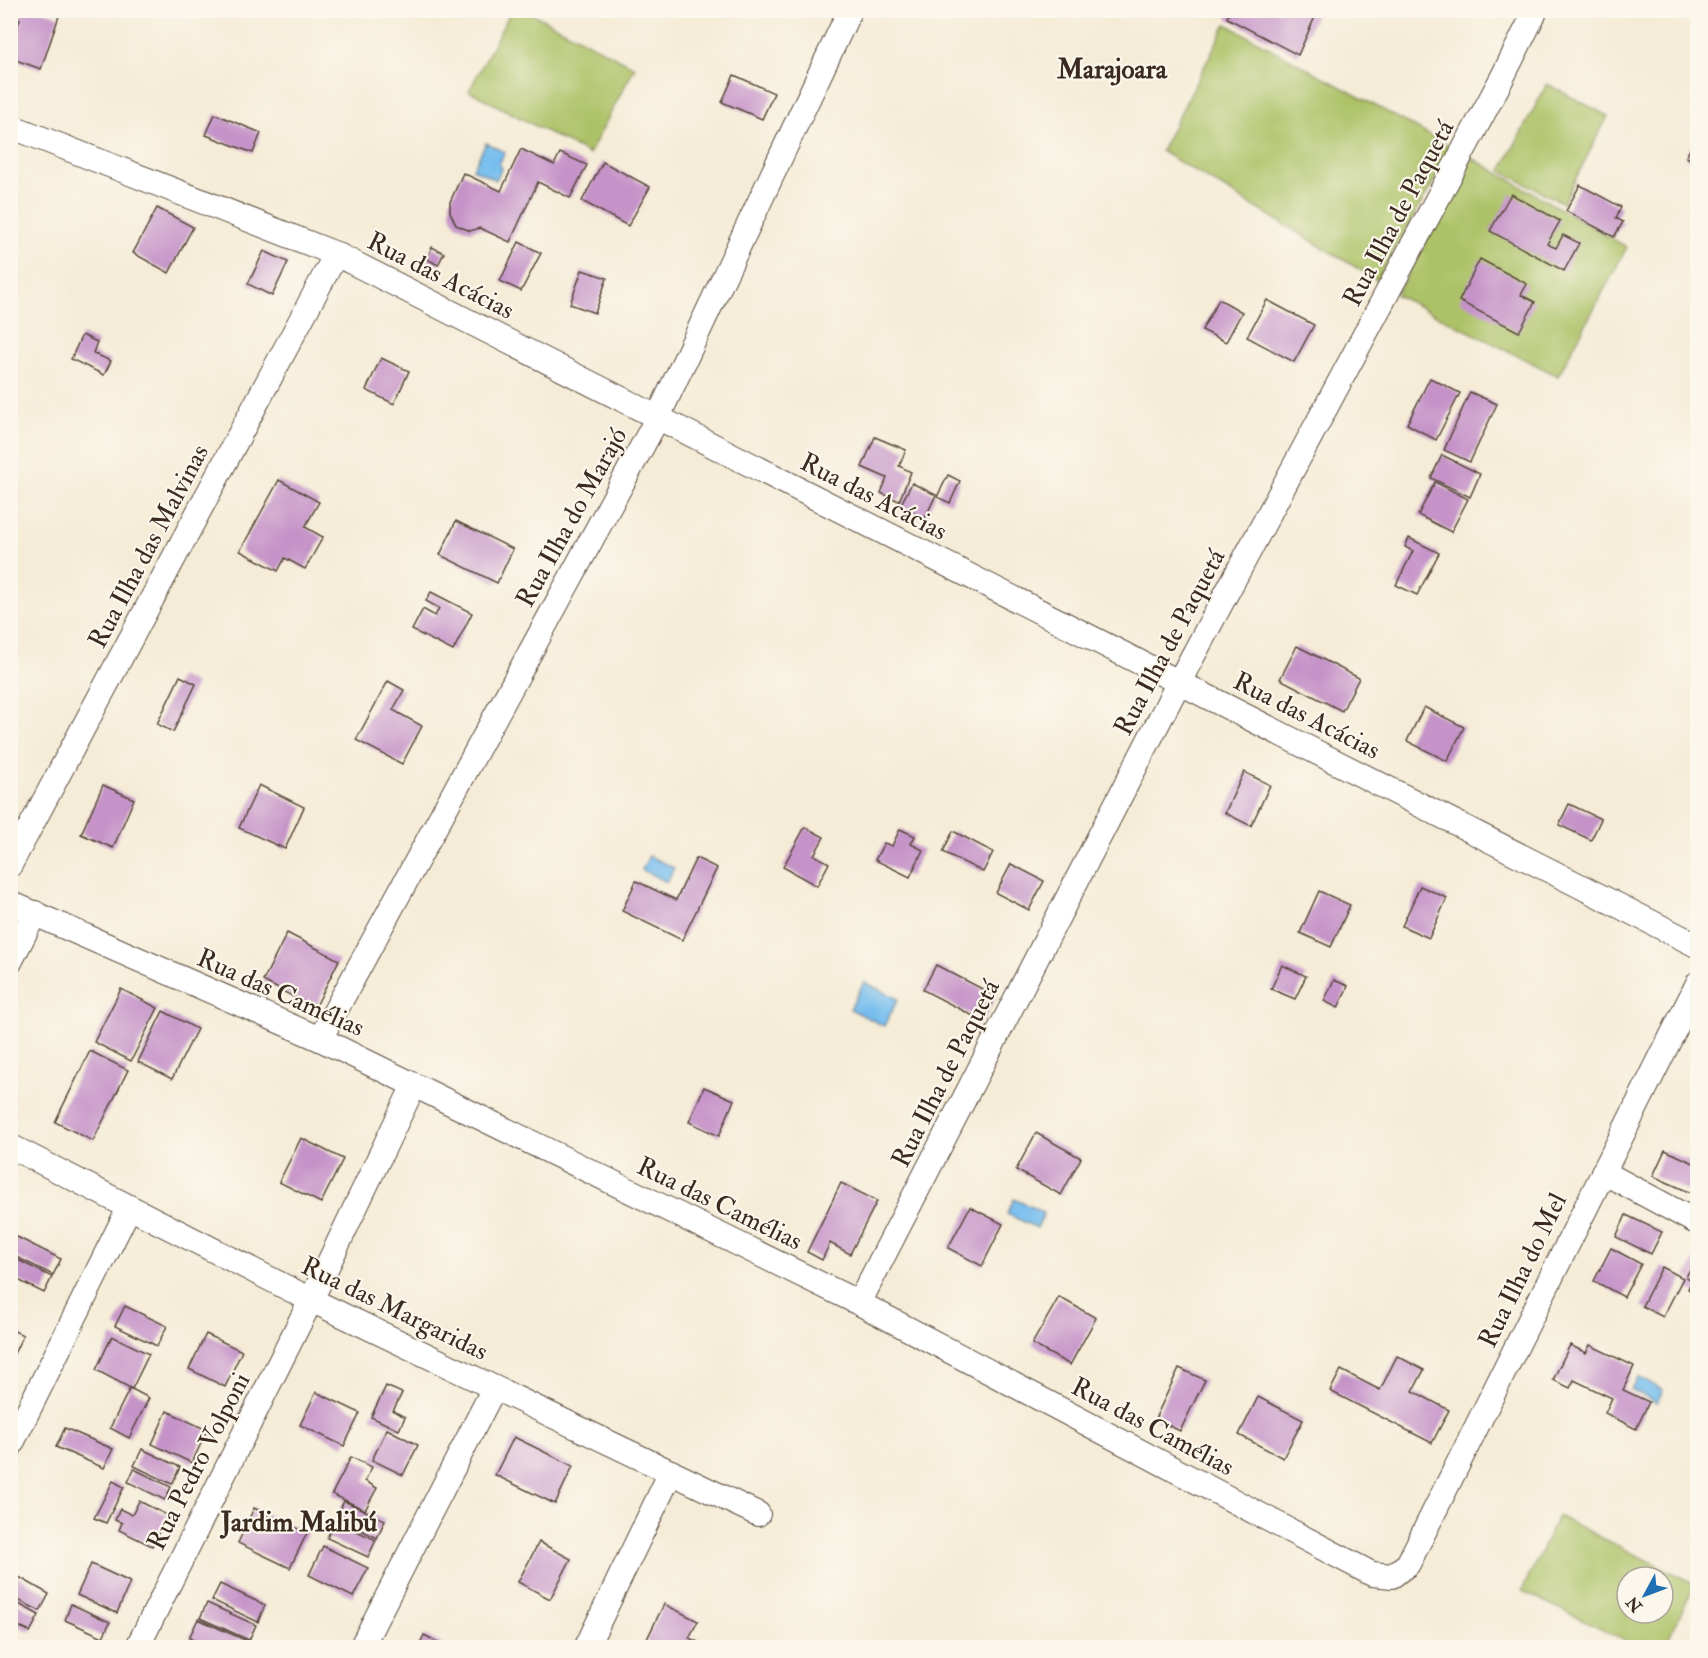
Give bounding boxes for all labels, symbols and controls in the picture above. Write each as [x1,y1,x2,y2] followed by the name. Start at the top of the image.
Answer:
[1056,53,1168,86] district label: Marajoara
[1336,115,1462,312] street label: Rua Ilha de Paquetá
[362,225,519,327] street label: Rua das Acácias
[509,422,634,613] street label: Rua Ilha do Marajó
[82,439,216,654] street label: Rua Ilha das Malvinas
[795,446,952,548] street label: Rua das Acácias
[1107,544,1233,741] street label: Rua Ilha de Paquetá
[1228,665,1385,767] street label: Rua das Acácias
[192,942,369,1044] street label: Rua das Camélias
[885,974,1007,1173] street label: Rua Ilha de Paquetá
[632,1150,807,1258] street label: Rua das Camélias
[1472,1188,1574,1353] street label: Rua Ilha do Mel
[296,1250,493,1368] street label: Rua das Margaridas
[140,1367,258,1556] street label: Rua Pedro Volponi
[1066,1371,1239,1483] street label: Rua das Camélias
[219,1506,377,1539] district label: Jardim Malibú
[1615,1565,1675,1625] north arrow
[1622,1592,1647,1617] text: N

